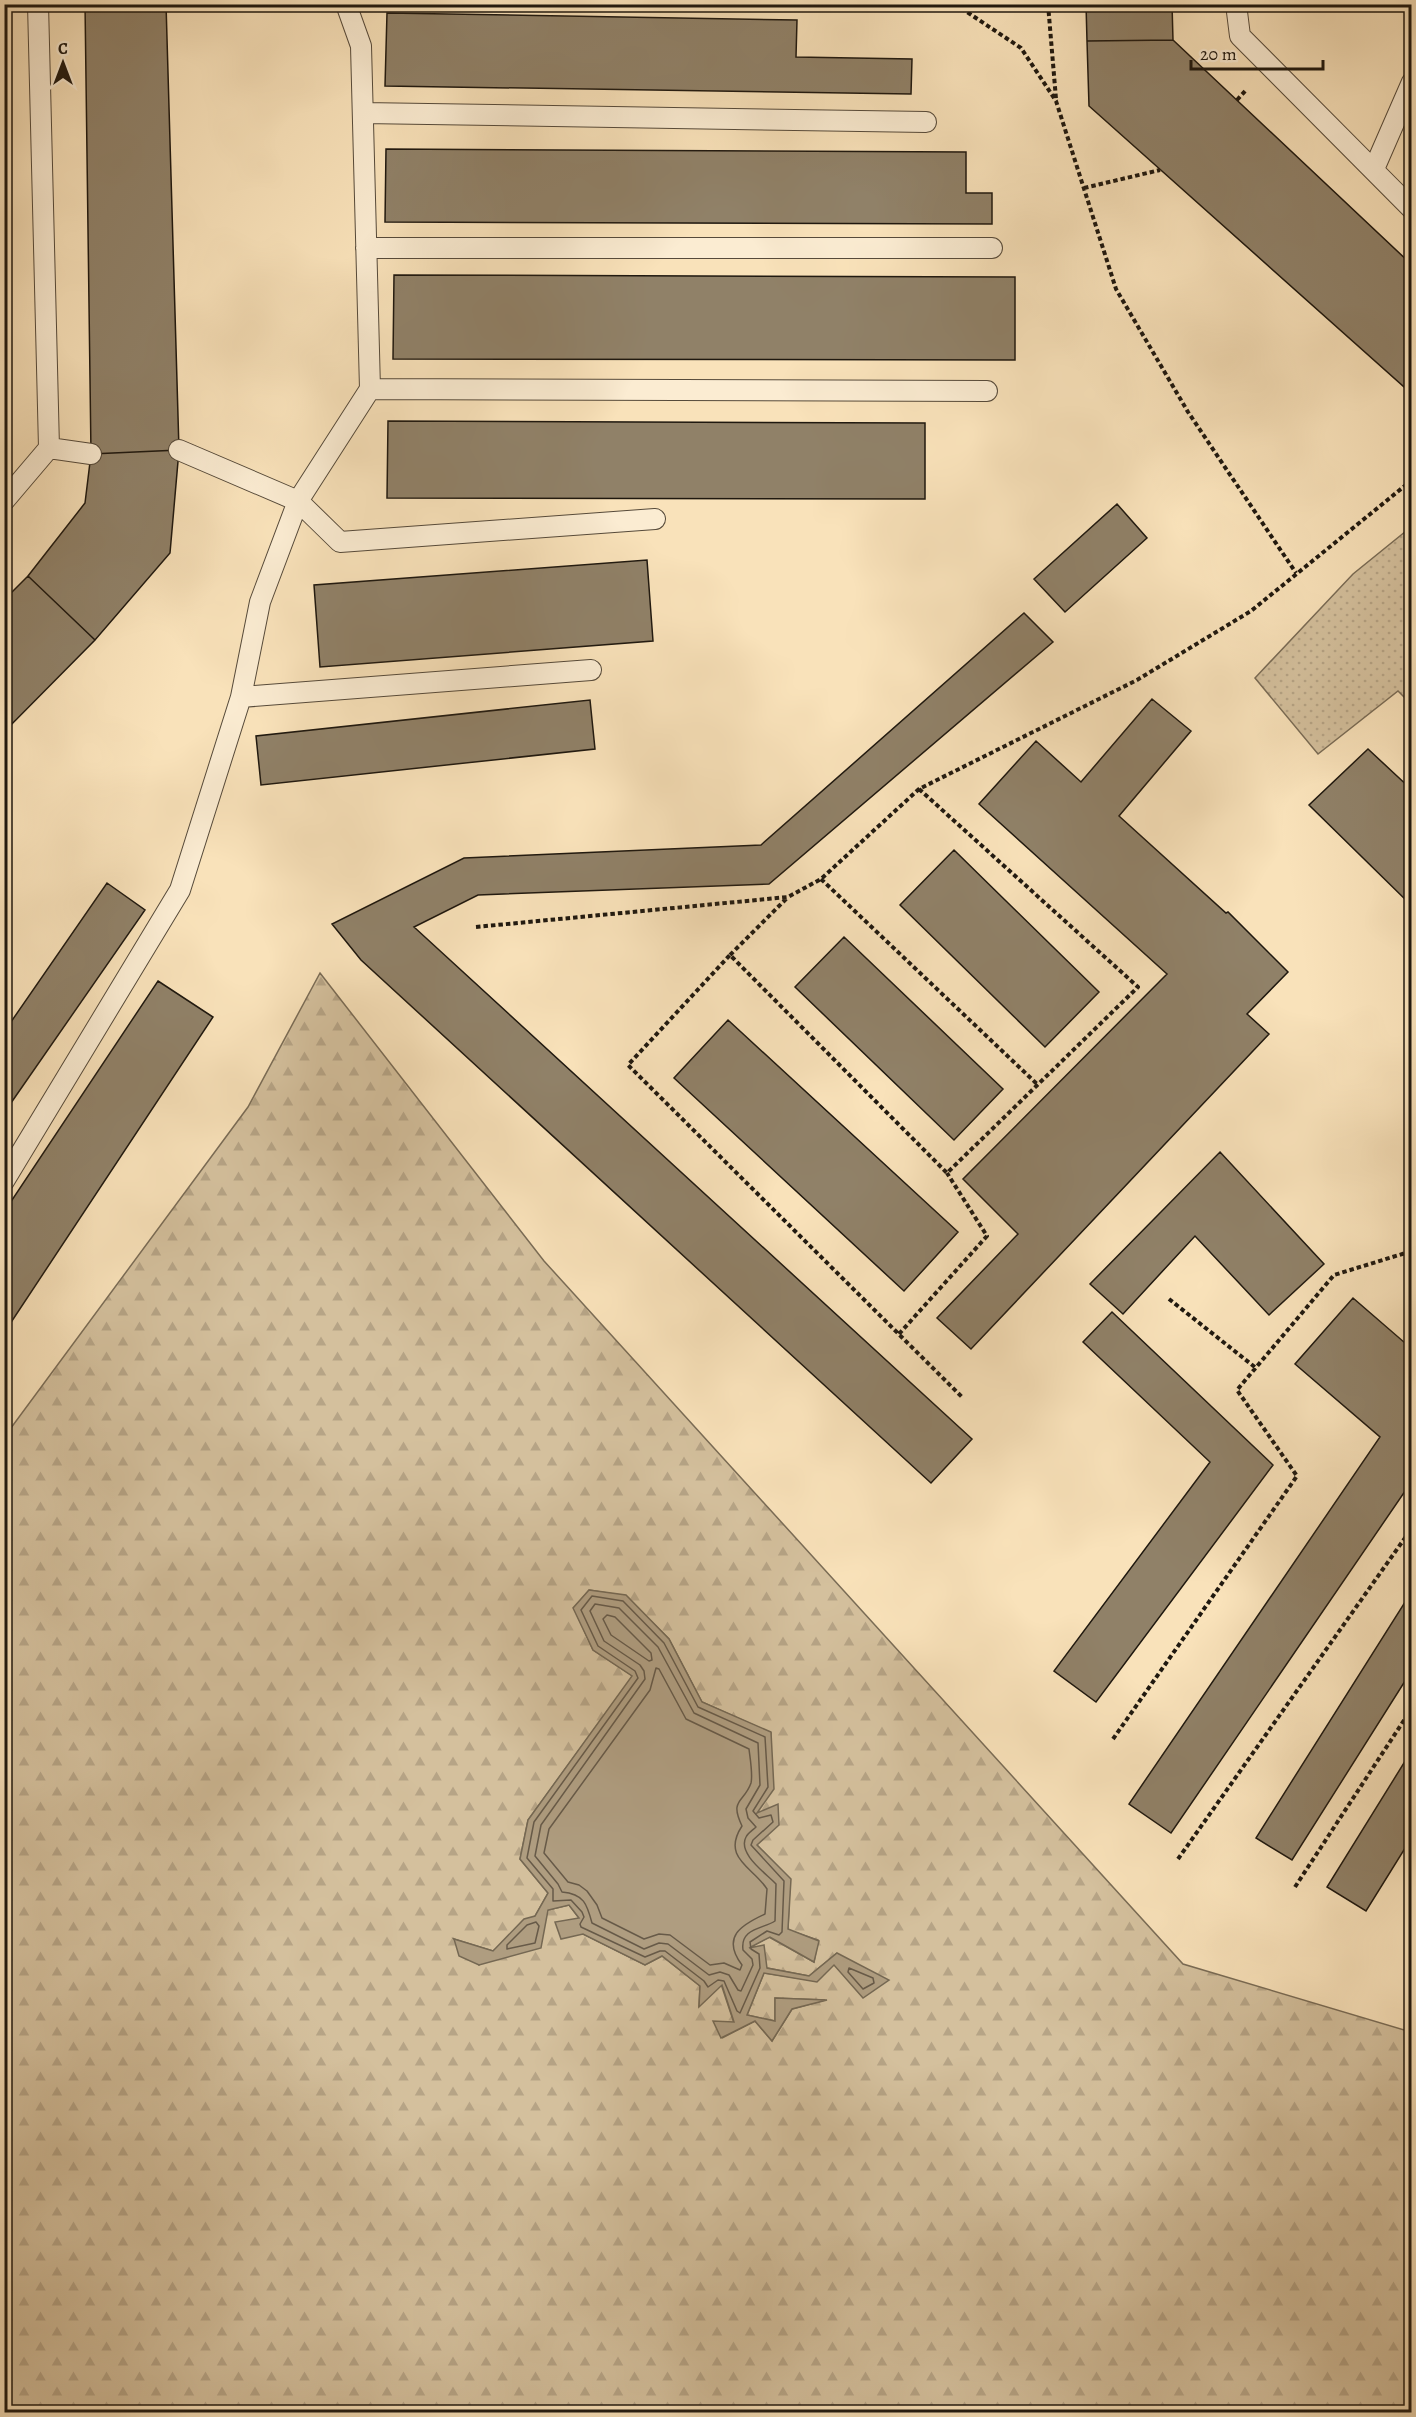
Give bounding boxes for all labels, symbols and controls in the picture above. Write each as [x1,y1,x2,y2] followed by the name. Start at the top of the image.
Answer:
[33,33,93,93] north arrow
[1191,33,1323,71] scale bar
[58,38,68,60] text: С
[1200,42,1237,66] text: 20 m

